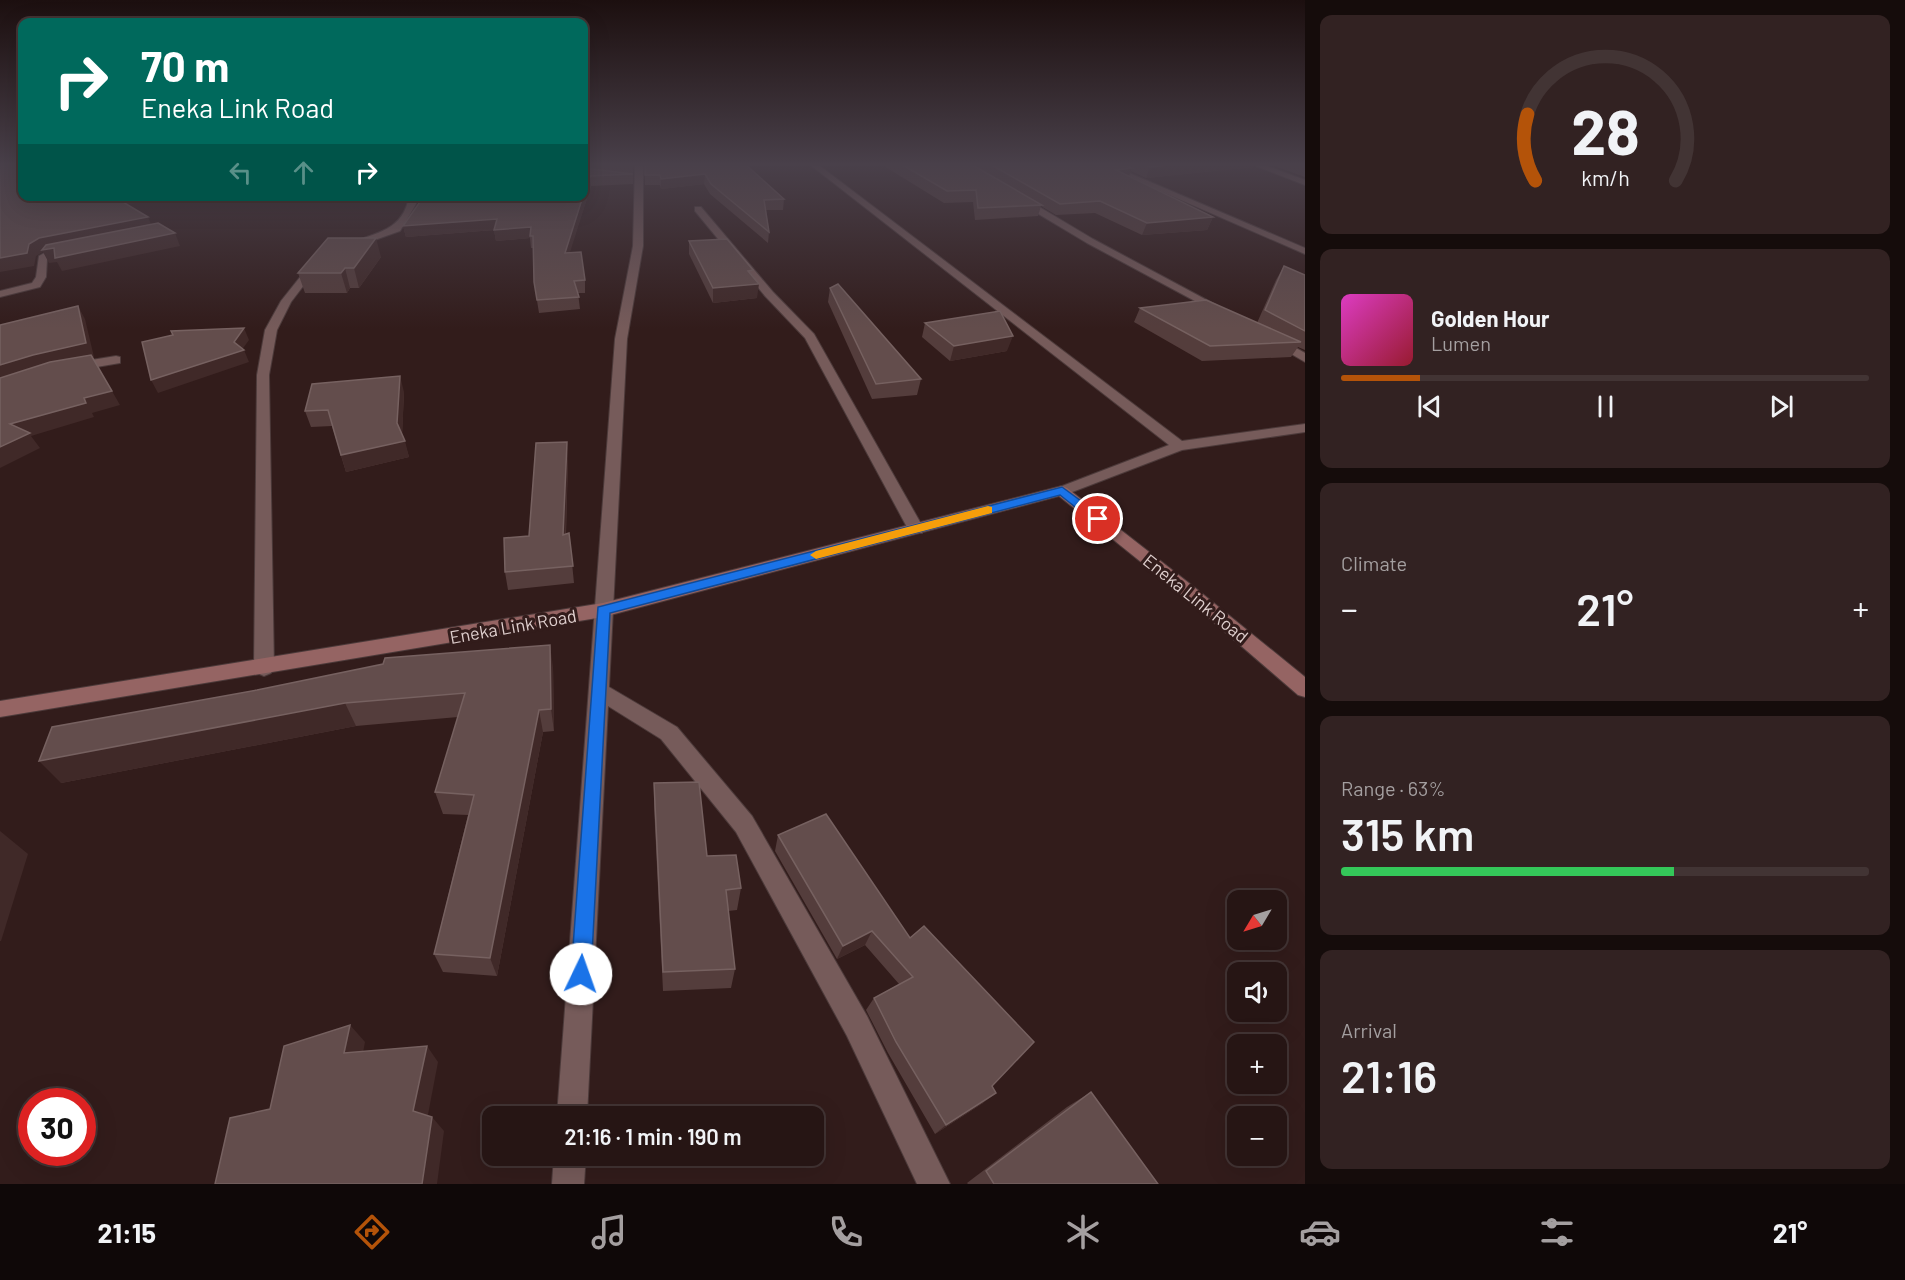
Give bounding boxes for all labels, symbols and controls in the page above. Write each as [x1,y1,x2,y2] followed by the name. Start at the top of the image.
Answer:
[141,40,229,90] text: 70 m
[42,42,120,120] icon: right
[141,91,334,123] text: Eneka Link Road
[1571,94,1639,168] text: 28
[224,156,257,189] icon: left
[287,156,320,189] icon: ahead
[350,156,383,189] icon: right
[1581,166,1629,191] text: km/h
[1431,305,1549,331] text: Golden Hour
[1431,331,1491,355] text: Lumen
[1413,390,1446,423] icon: previous
[1589,390,1622,423] icon: pause
[1765,390,1798,423] icon: next
[1072,493,1123,544] pin
[1081,502,1114,535] icon: arrive
[1139,549,1253,647] street label: Eneka Link Road
[1341,551,1407,575] text: Climate
[1576,581,1634,635] text: 21°
[1341,588,1358,628] text: −
[1852,588,1869,628] text: +
[448,604,578,648] street label: Eneka Link Road
[1341,776,1445,800] text: Range · 63%
[1341,806,1474,860] text: 315 km
[1227,890,1287,950] north arrow
[1227,890,1287,1166] map controls
[549,942,613,1006] position arrow
[1227,962,1287,1022] button: sound
[1341,1018,1397,1042] text: Arrival
[1227,1034,1287,1094] button: +
[1341,1048,1437,1102] text: 21:16
[18,1088,96,1166] speed limit sign: 30
[1227,1106,1287,1166] button: −
[565,1123,741,1149] text: 21:16 · 1 min · 190 m
[351,1211,393,1253] icon: directions
[588,1211,630,1253] icon: music
[825,1211,867,1253] icon: phone
[1062,1211,1104,1253] icon: climate
[1299,1211,1341,1253] icon: car
[1536,1211,1578,1253] icon: filters
[97,1216,156,1248] text: 21:15
[1773,1216,1807,1248] text: 21°

